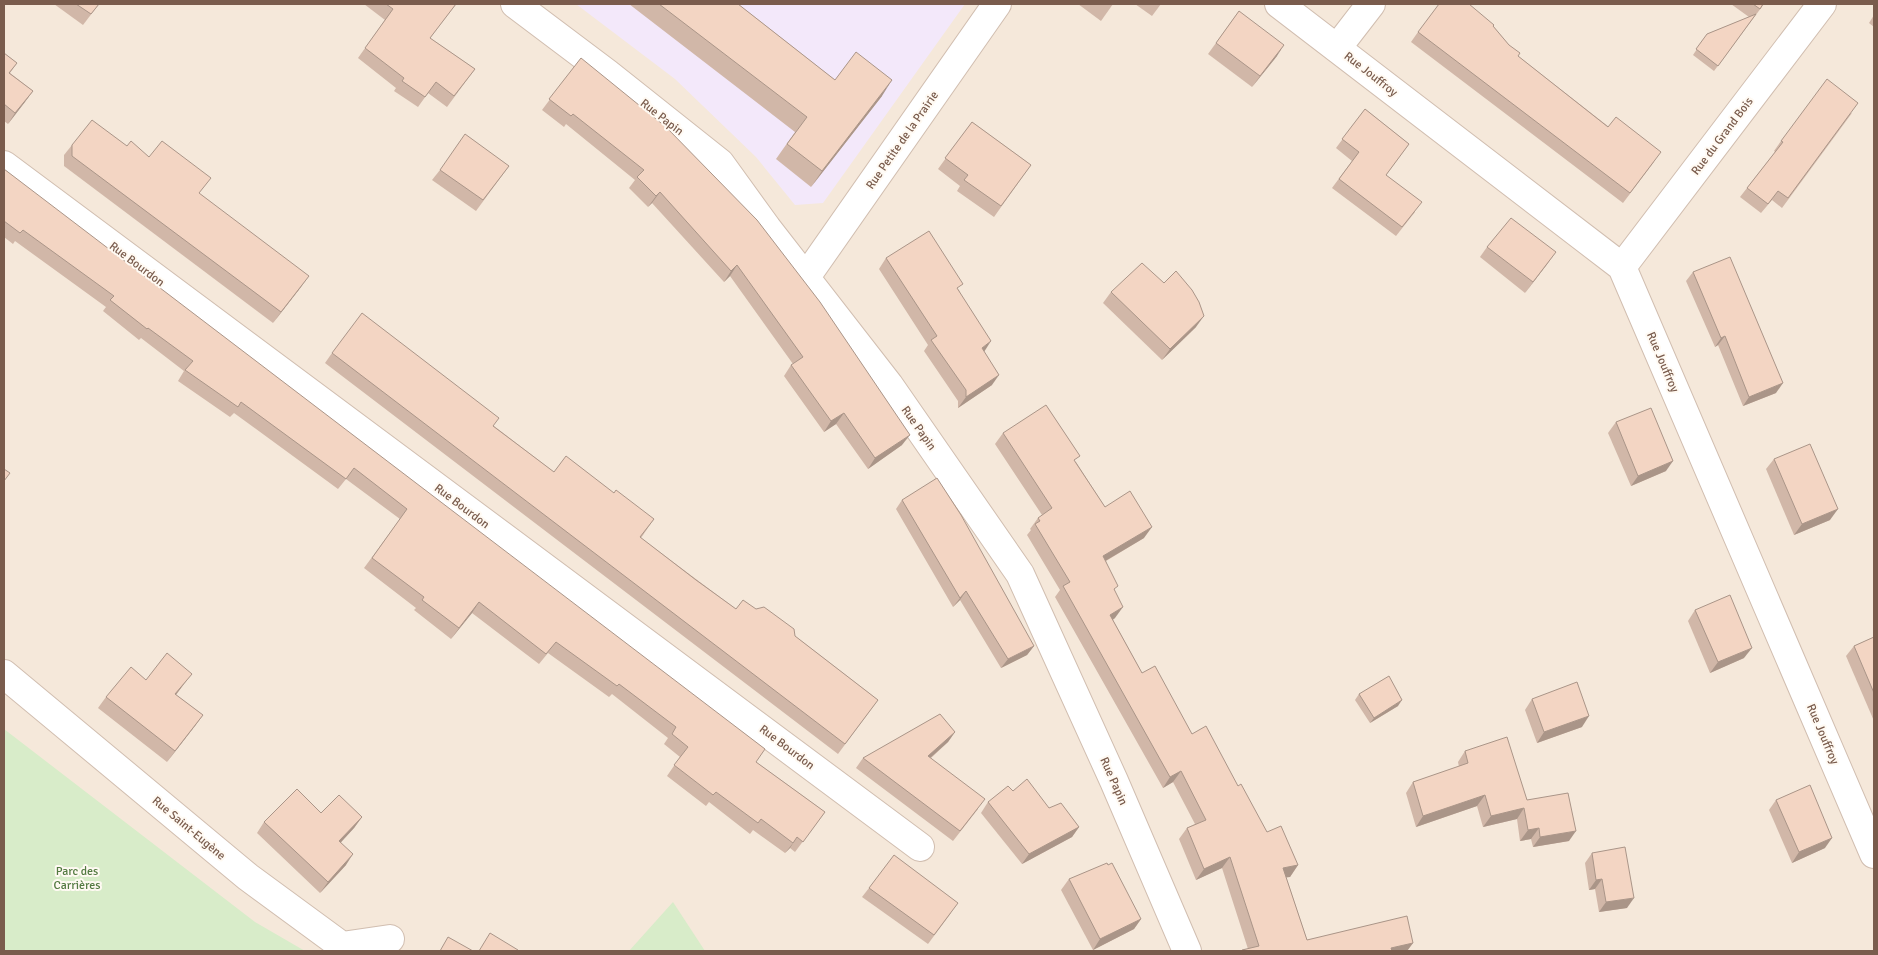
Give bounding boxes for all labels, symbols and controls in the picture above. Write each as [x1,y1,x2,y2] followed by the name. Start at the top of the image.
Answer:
[1341,49,1401,100] street label: Rue Jouffroy
[863,88,942,192] street label: Rue Petite de la Prairie
[1688,95,1756,178] street label: Rue du Grand Bois
[637,96,686,139] street label: Rue Papin
[106,239,167,290] street label: Rue Bourdon
[1643,330,1682,395] street label: Rue Jouffroy
[898,403,939,453] street label: Rue Papin
[431,481,492,532] street label: Rue Bourdon
[1803,702,1842,767] street label: Rue Jouffroy
[756,722,817,773] street label: Rue Bourdon
[1096,755,1131,808] street label: Rue Papin
[149,793,228,863] street label: Rue Saint-Eugène
[54,864,101,893] park label: Parc des Carrières

